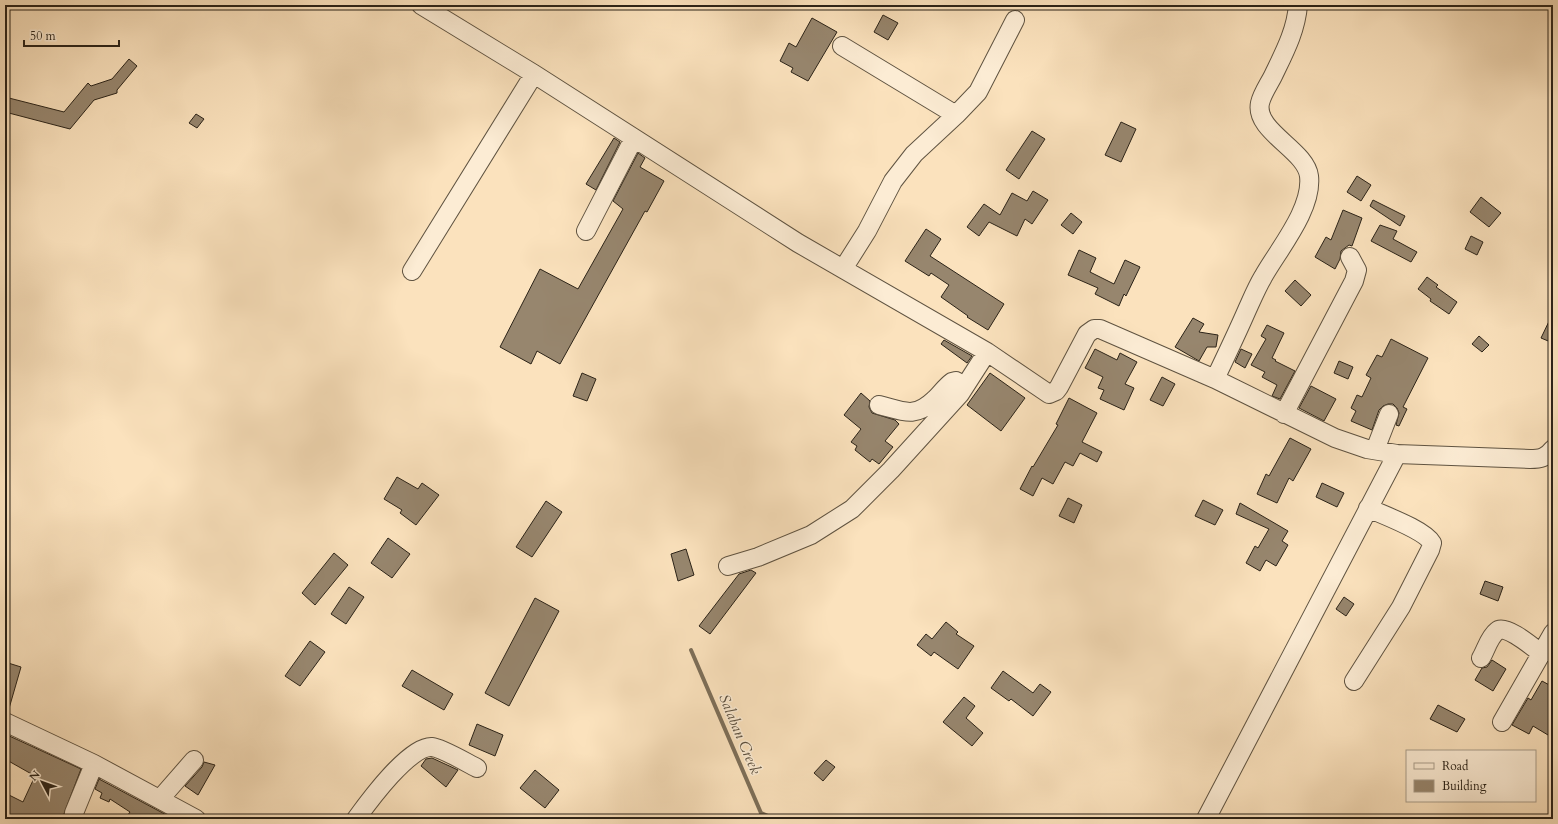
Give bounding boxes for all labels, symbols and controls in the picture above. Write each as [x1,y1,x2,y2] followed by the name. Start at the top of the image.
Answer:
[24,22,119,48] scale bar
[30,28,57,44] text: 50 m
[714,691,766,778] water label: Salaban Creek
[1406,750,1536,802] legend
[1442,758,1469,774] text: Road
[22,762,62,802] north arrow
[26,767,44,784] text: N
[1442,778,1487,794] text: Building

